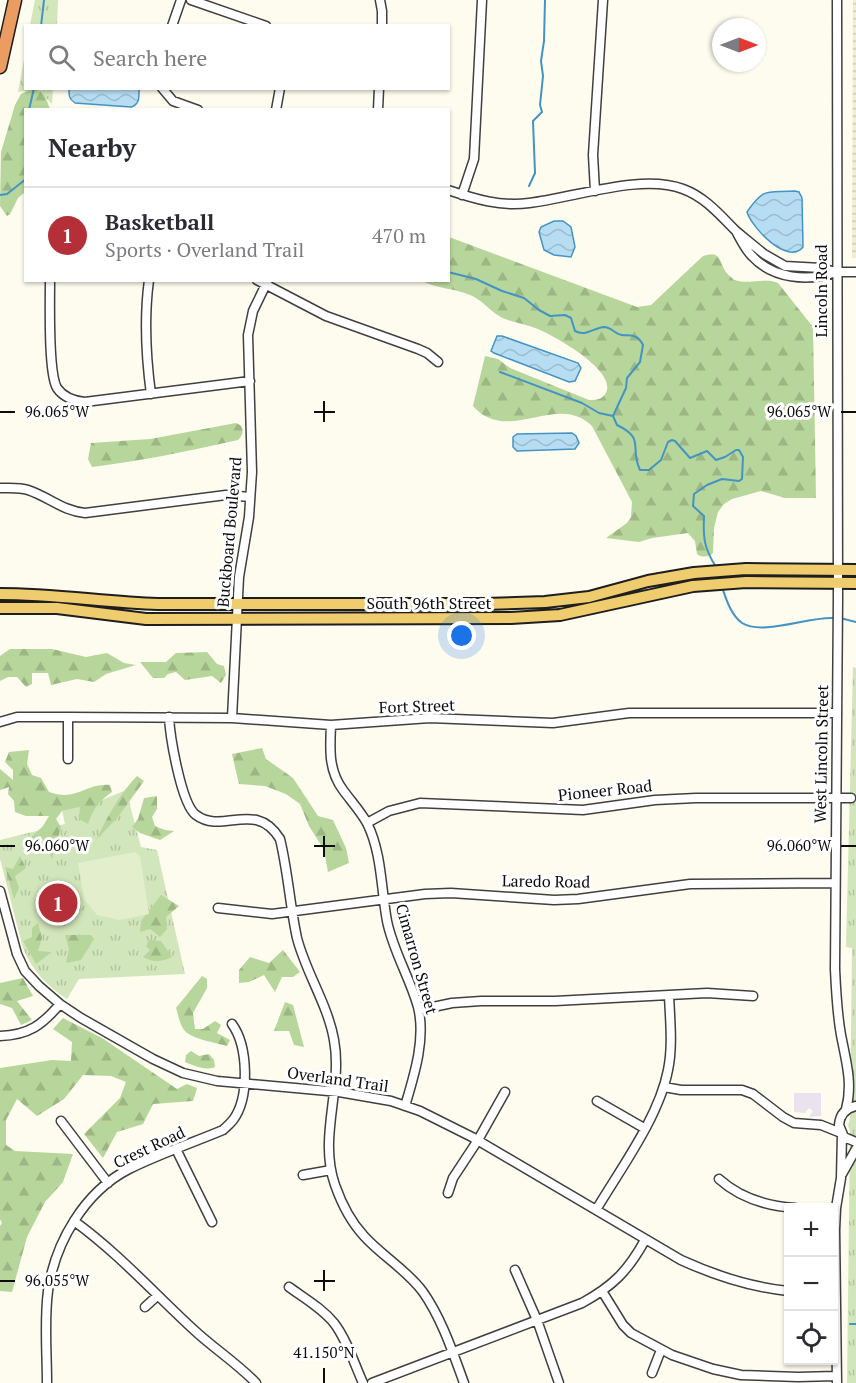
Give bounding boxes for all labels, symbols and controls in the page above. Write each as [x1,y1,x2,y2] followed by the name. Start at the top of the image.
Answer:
[712,18,766,72] north arrow
[24,24,450,90] search box
[45,41,78,74] icon: search
[93,43,207,72] text: Search here
[48,130,136,164] text: Nearby
[105,207,214,236] text: Basketball
[62,222,73,249] text: 1
[372,222,426,249] text: 470 m
[105,236,304,263] text: Sports · Overland Trail
[810,244,832,338] street label: Lincoln Road
[25,401,90,421] text: 96.065°W
[767,401,832,421] text: 96.065°W
[211,456,247,608] street label: Buckboard Boulevard
[367,592,491,614] street label: South 96th Street
[447,621,476,650] your location
[809,684,833,824] street label: West Lincoln Street
[379,694,456,718] street label: Fort Street
[557,774,653,806] street label: Pioneer Road
[25,835,90,855] text: 96.060°W
[767,835,832,855] text: 96.060°W
[502,869,590,893] street label: Laredo Road
[38,880,78,926] pin: 1
[391,901,443,1017] street label: Cimarron Street
[286,1061,390,1097] street label: Overland Trail
[109,1121,189,1173] street label: Crest Road
[784,1203,838,1365] map controls
[784,1203,838,1257] button: +
[784,1257,838,1311] button: −
[25,1270,90,1290] text: 96.055°W
[784,1311,838,1365] button: locate
[293,1342,355,1362] text: 41.150°N

